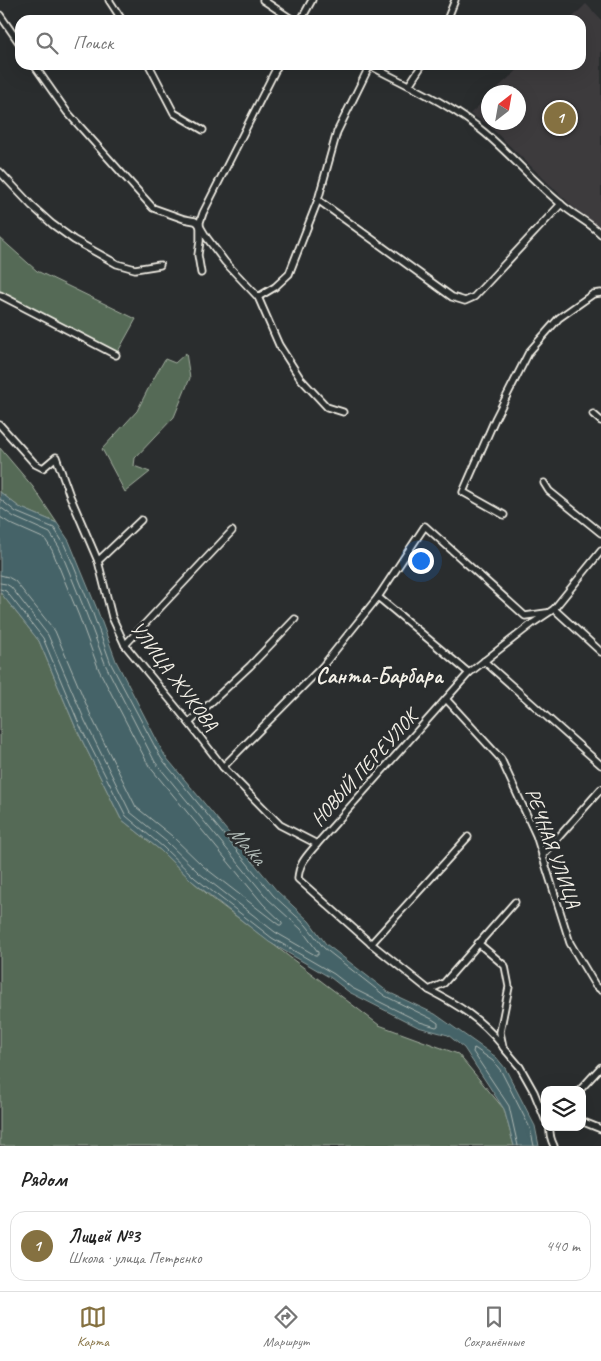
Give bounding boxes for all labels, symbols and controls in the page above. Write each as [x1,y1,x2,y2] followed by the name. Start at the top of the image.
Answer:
[15,15,586,70] search box
[33,29,61,57] icon: search
[73,31,113,55] text: Поиск
[481,85,526,130] north arrow
[544,99,576,137] pin: 1
[408,548,434,574] your location
[125,616,224,737] street label: УЛИЦА ЖУКОВА
[316,662,445,690] district label: Санта-Барбара
[305,702,425,831] street label: НОВЫЙ ПЕРЕУЛОК
[520,785,587,912] street label: РЕЧНАЯ УЛИЦА
[223,820,273,872] water label: Malka
[541,1086,586,1131] map controls
[541,1086,586,1131] button: layers
[20,1166,67,1192] text: Рядом
[68,1224,140,1248] text: Лицей №3
[33,1236,41,1256] text: 1
[546,1236,580,1256] text: 440 m
[68,1248,202,1268] text: Школа · улица Петренко
[77,1303,109,1350] tab: Карта
[263,1303,309,1350] tab: Маршрут
[463,1303,524,1350] tab: Сохранённые

